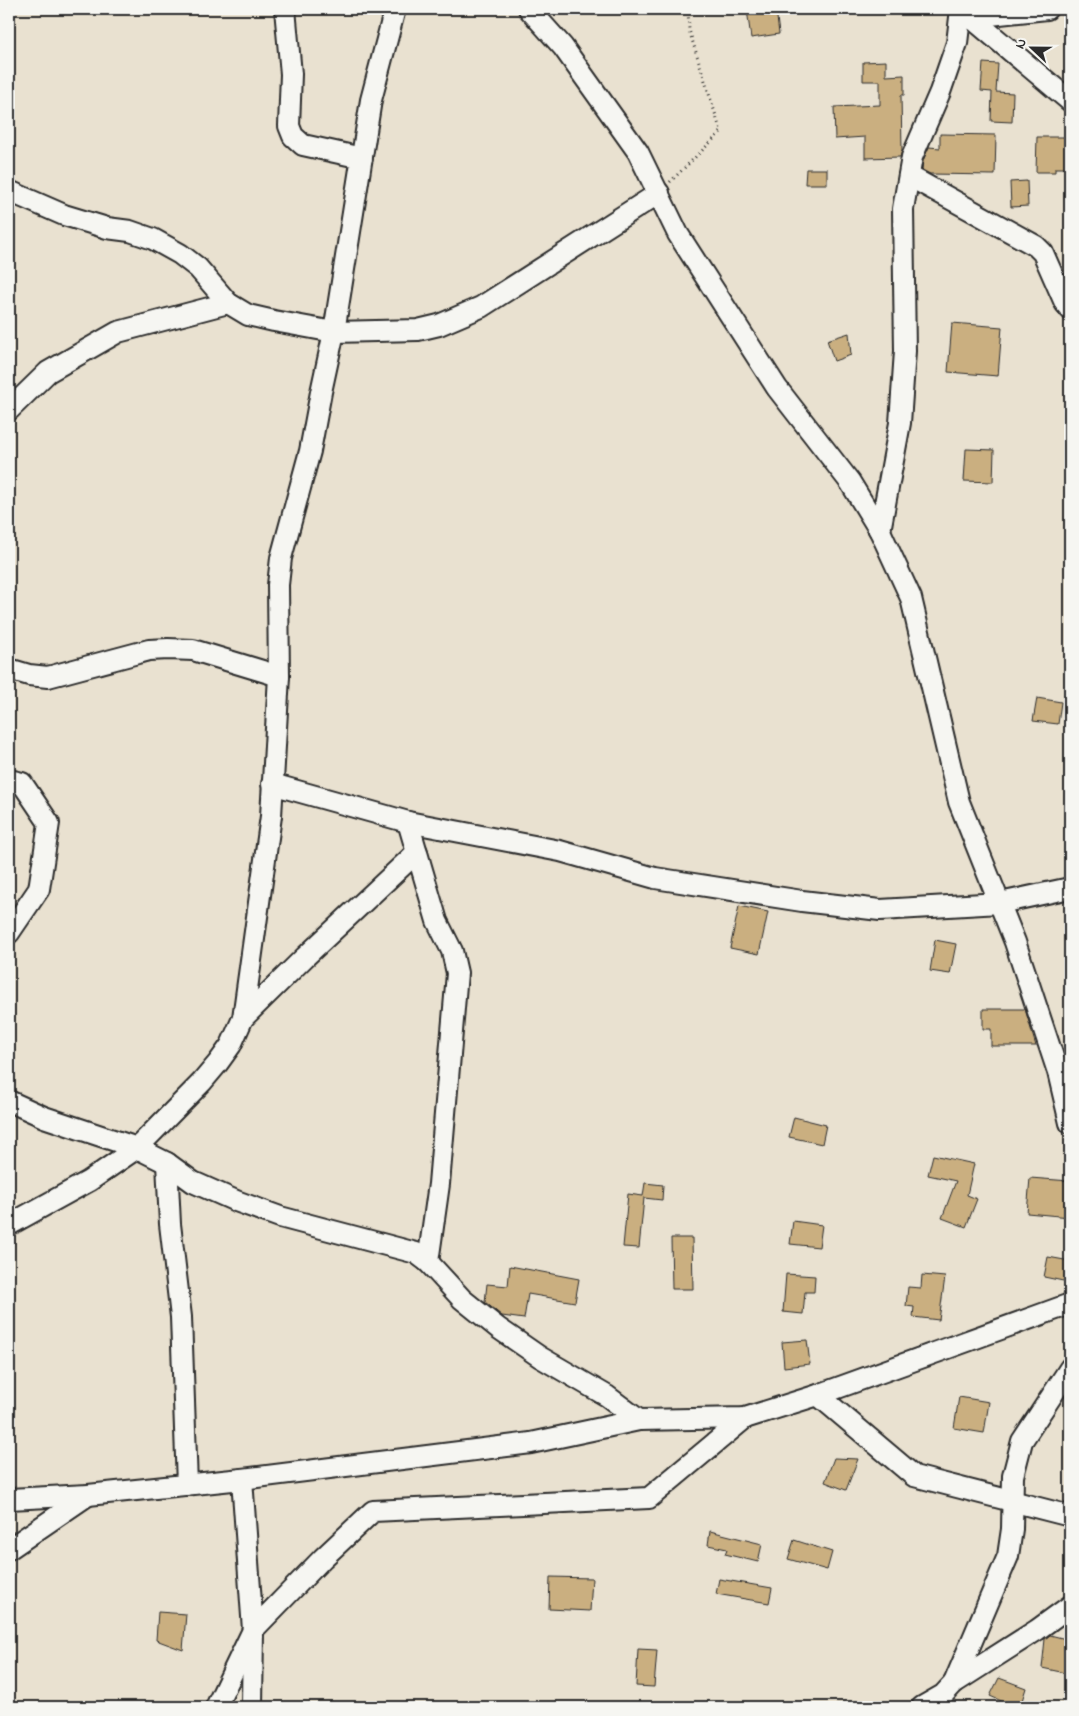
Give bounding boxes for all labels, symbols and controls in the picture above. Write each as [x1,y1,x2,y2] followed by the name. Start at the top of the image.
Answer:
[1006,22,1056,72] north arrow
[1010,35,1033,52] text: N

